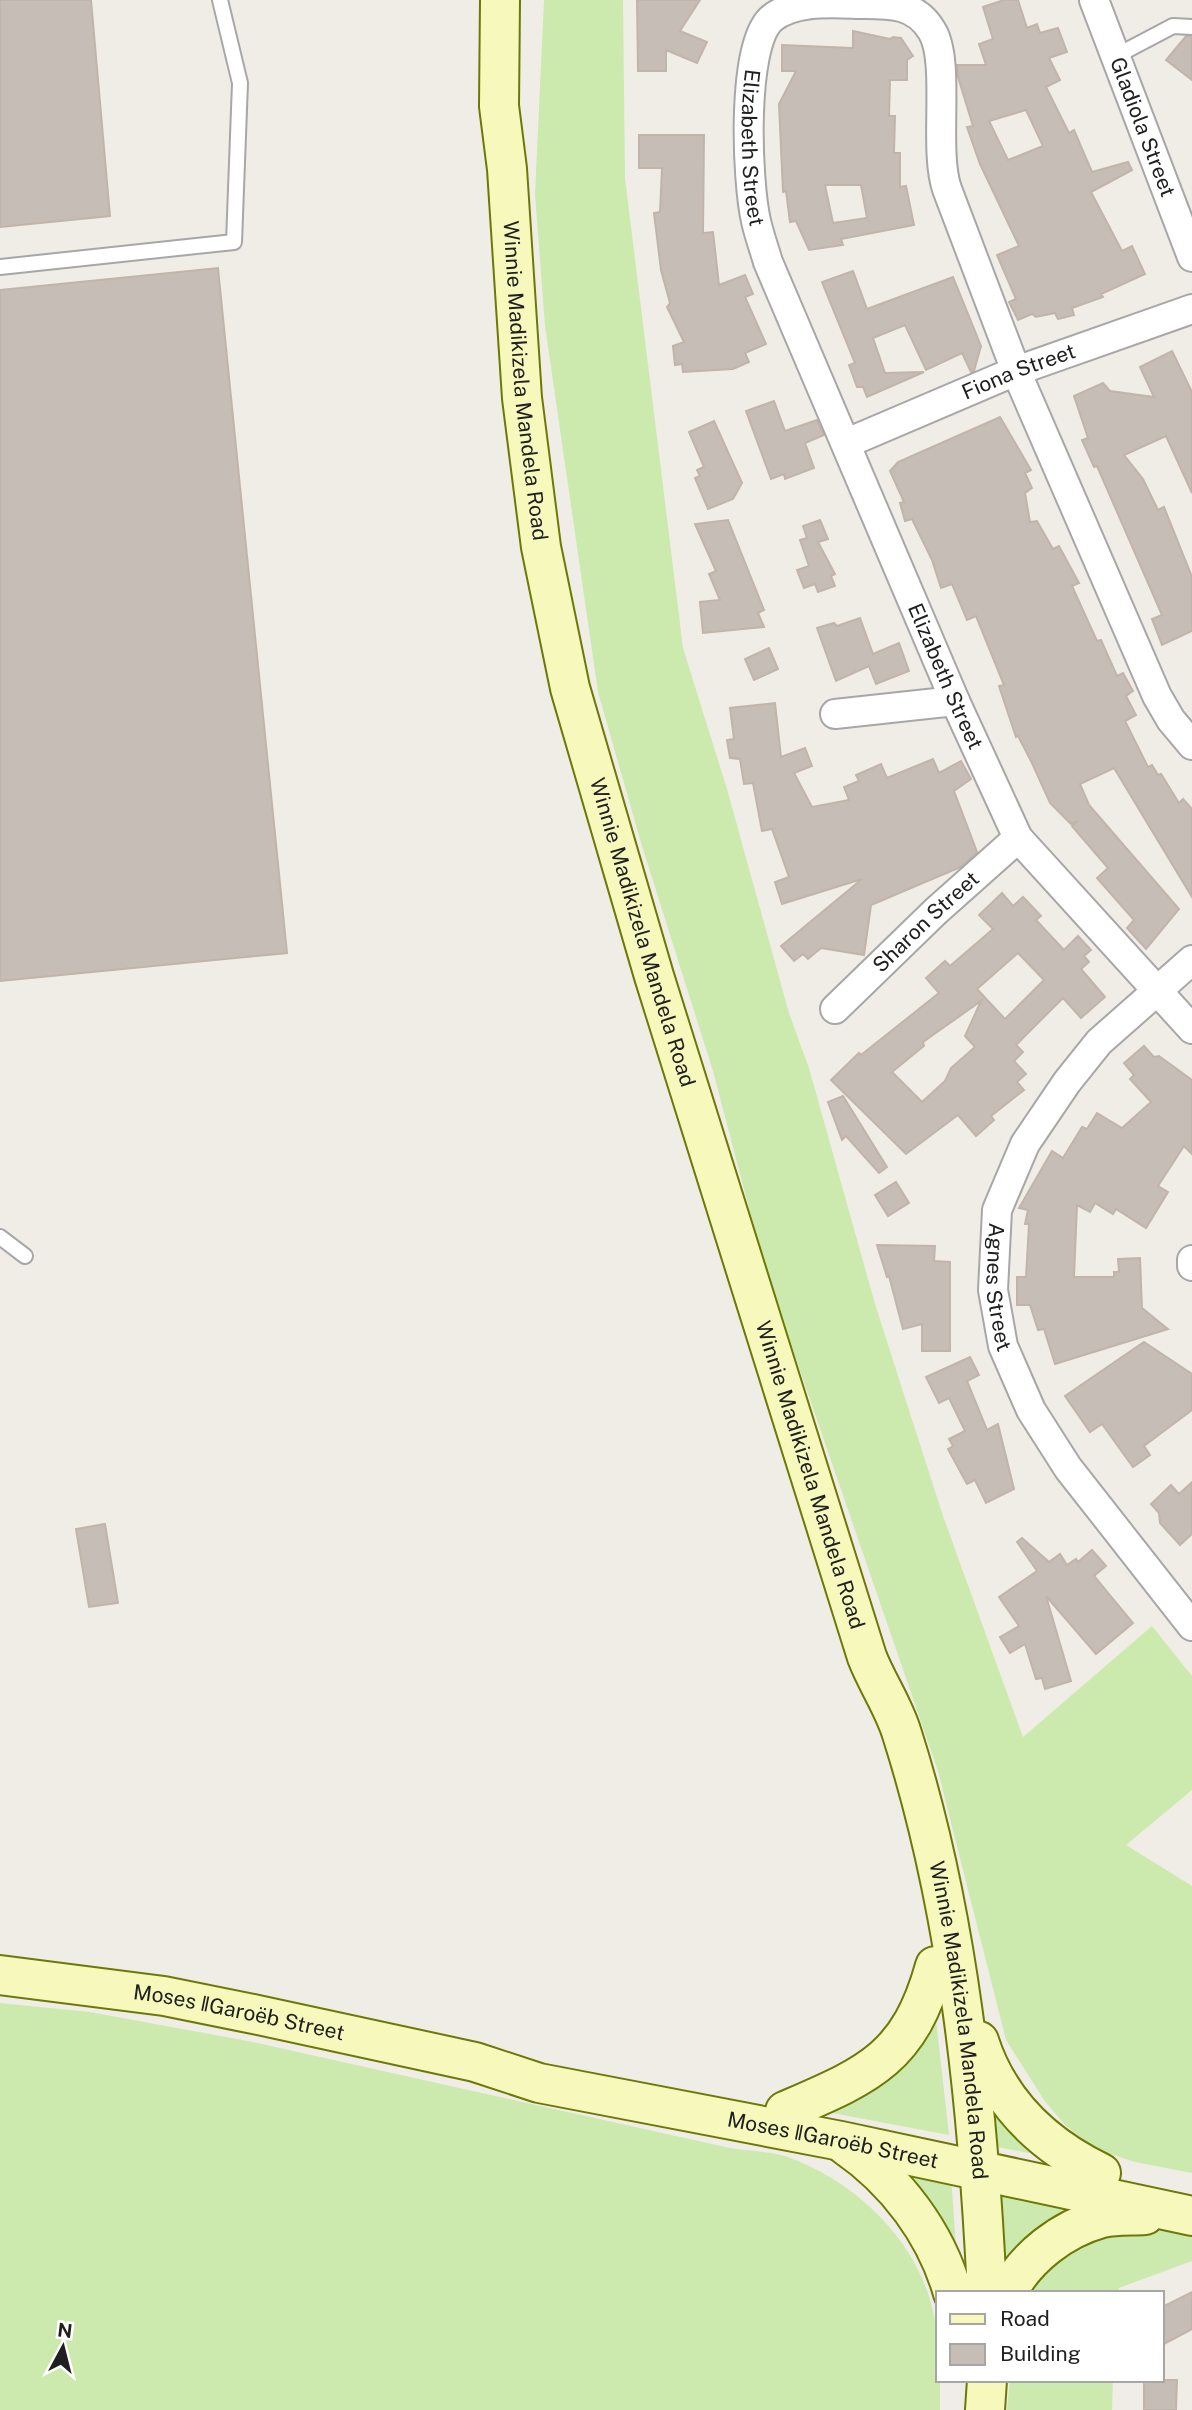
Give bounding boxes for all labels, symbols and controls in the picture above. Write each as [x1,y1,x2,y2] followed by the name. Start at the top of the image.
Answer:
[1105,54,1181,200] street label: Gladiola Street
[737,68,770,228] street label: Elizabeth Street
[498,220,553,542] street label: Winnie Madikizela Mandela Road
[958,338,1079,405] street label: Fiona Street
[903,599,988,753] street label: Elizabeth Street
[585,775,701,1090] street label: Winnie Madikizela Mandela Road
[867,866,984,977] street label: Sharon Street
[981,1222,1017,1355] street label: Agnes Street
[751,1318,870,1632] street label: Winnie Madikizela Mandela Road
[924,1859,993,2180] street label: Winnie Madikizela Mandela Road
[132,1979,347,2045] street label: Moses ǁGaroëb Street
[725,2106,941,2173] street label: Moses ǁGaroëb Street
[936,2291,1164,2382] legend
[1000,2306,1050,2331] text: Road
[28,2312,98,2382] north arrow
[56,2318,74,2342] text: N
[1000,2341,1081,2366] text: Building

